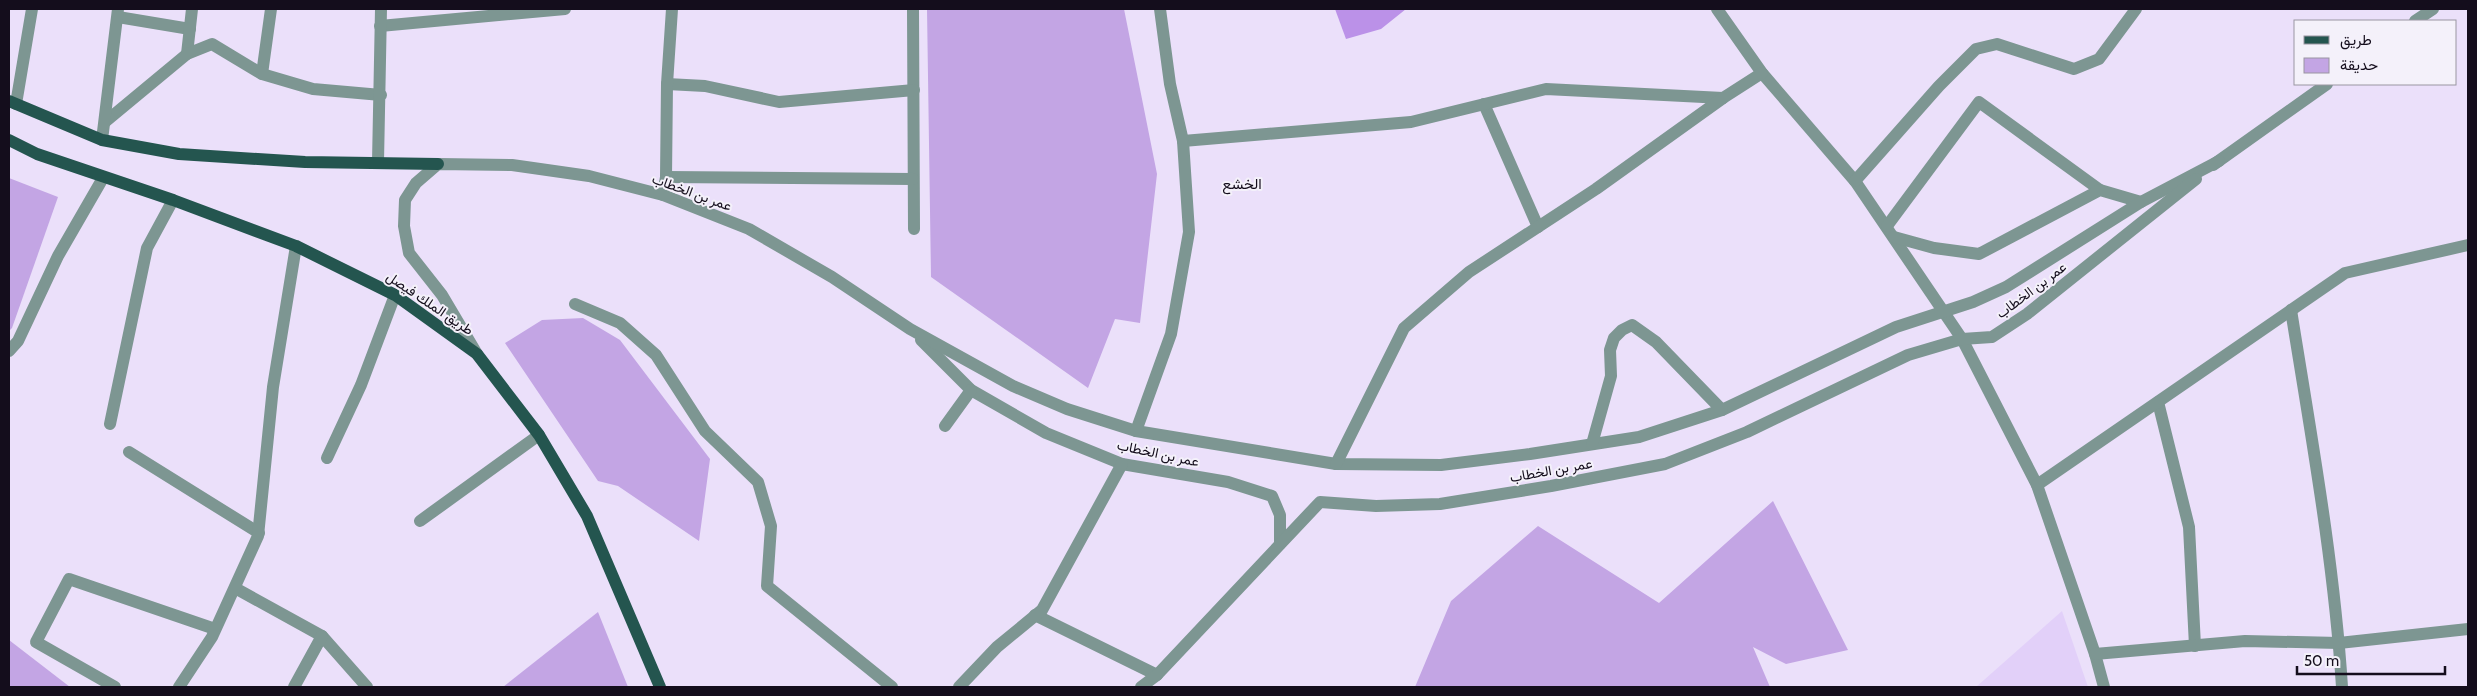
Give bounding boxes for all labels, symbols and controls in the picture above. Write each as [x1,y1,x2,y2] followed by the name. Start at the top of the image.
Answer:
[2294,20,2457,85] legend
[2340,31,2372,50] text: طريق
[2340,56,2378,74] text: حديقة
[650,169,734,215] street label: عمر بن الخطاب
[1222,175,1262,195] district label: الخشع
[1992,258,2070,322] street label: عمر بن الخطاب
[383,267,477,339] street label: طريق الملك فيصل
[1115,436,1201,470] street label: عمر بن الخطاب
[1508,454,1594,486] street label: عمر بن الخطاب
[2297,644,2444,676] scale bar
[2304,652,2339,670] text: 50 m

